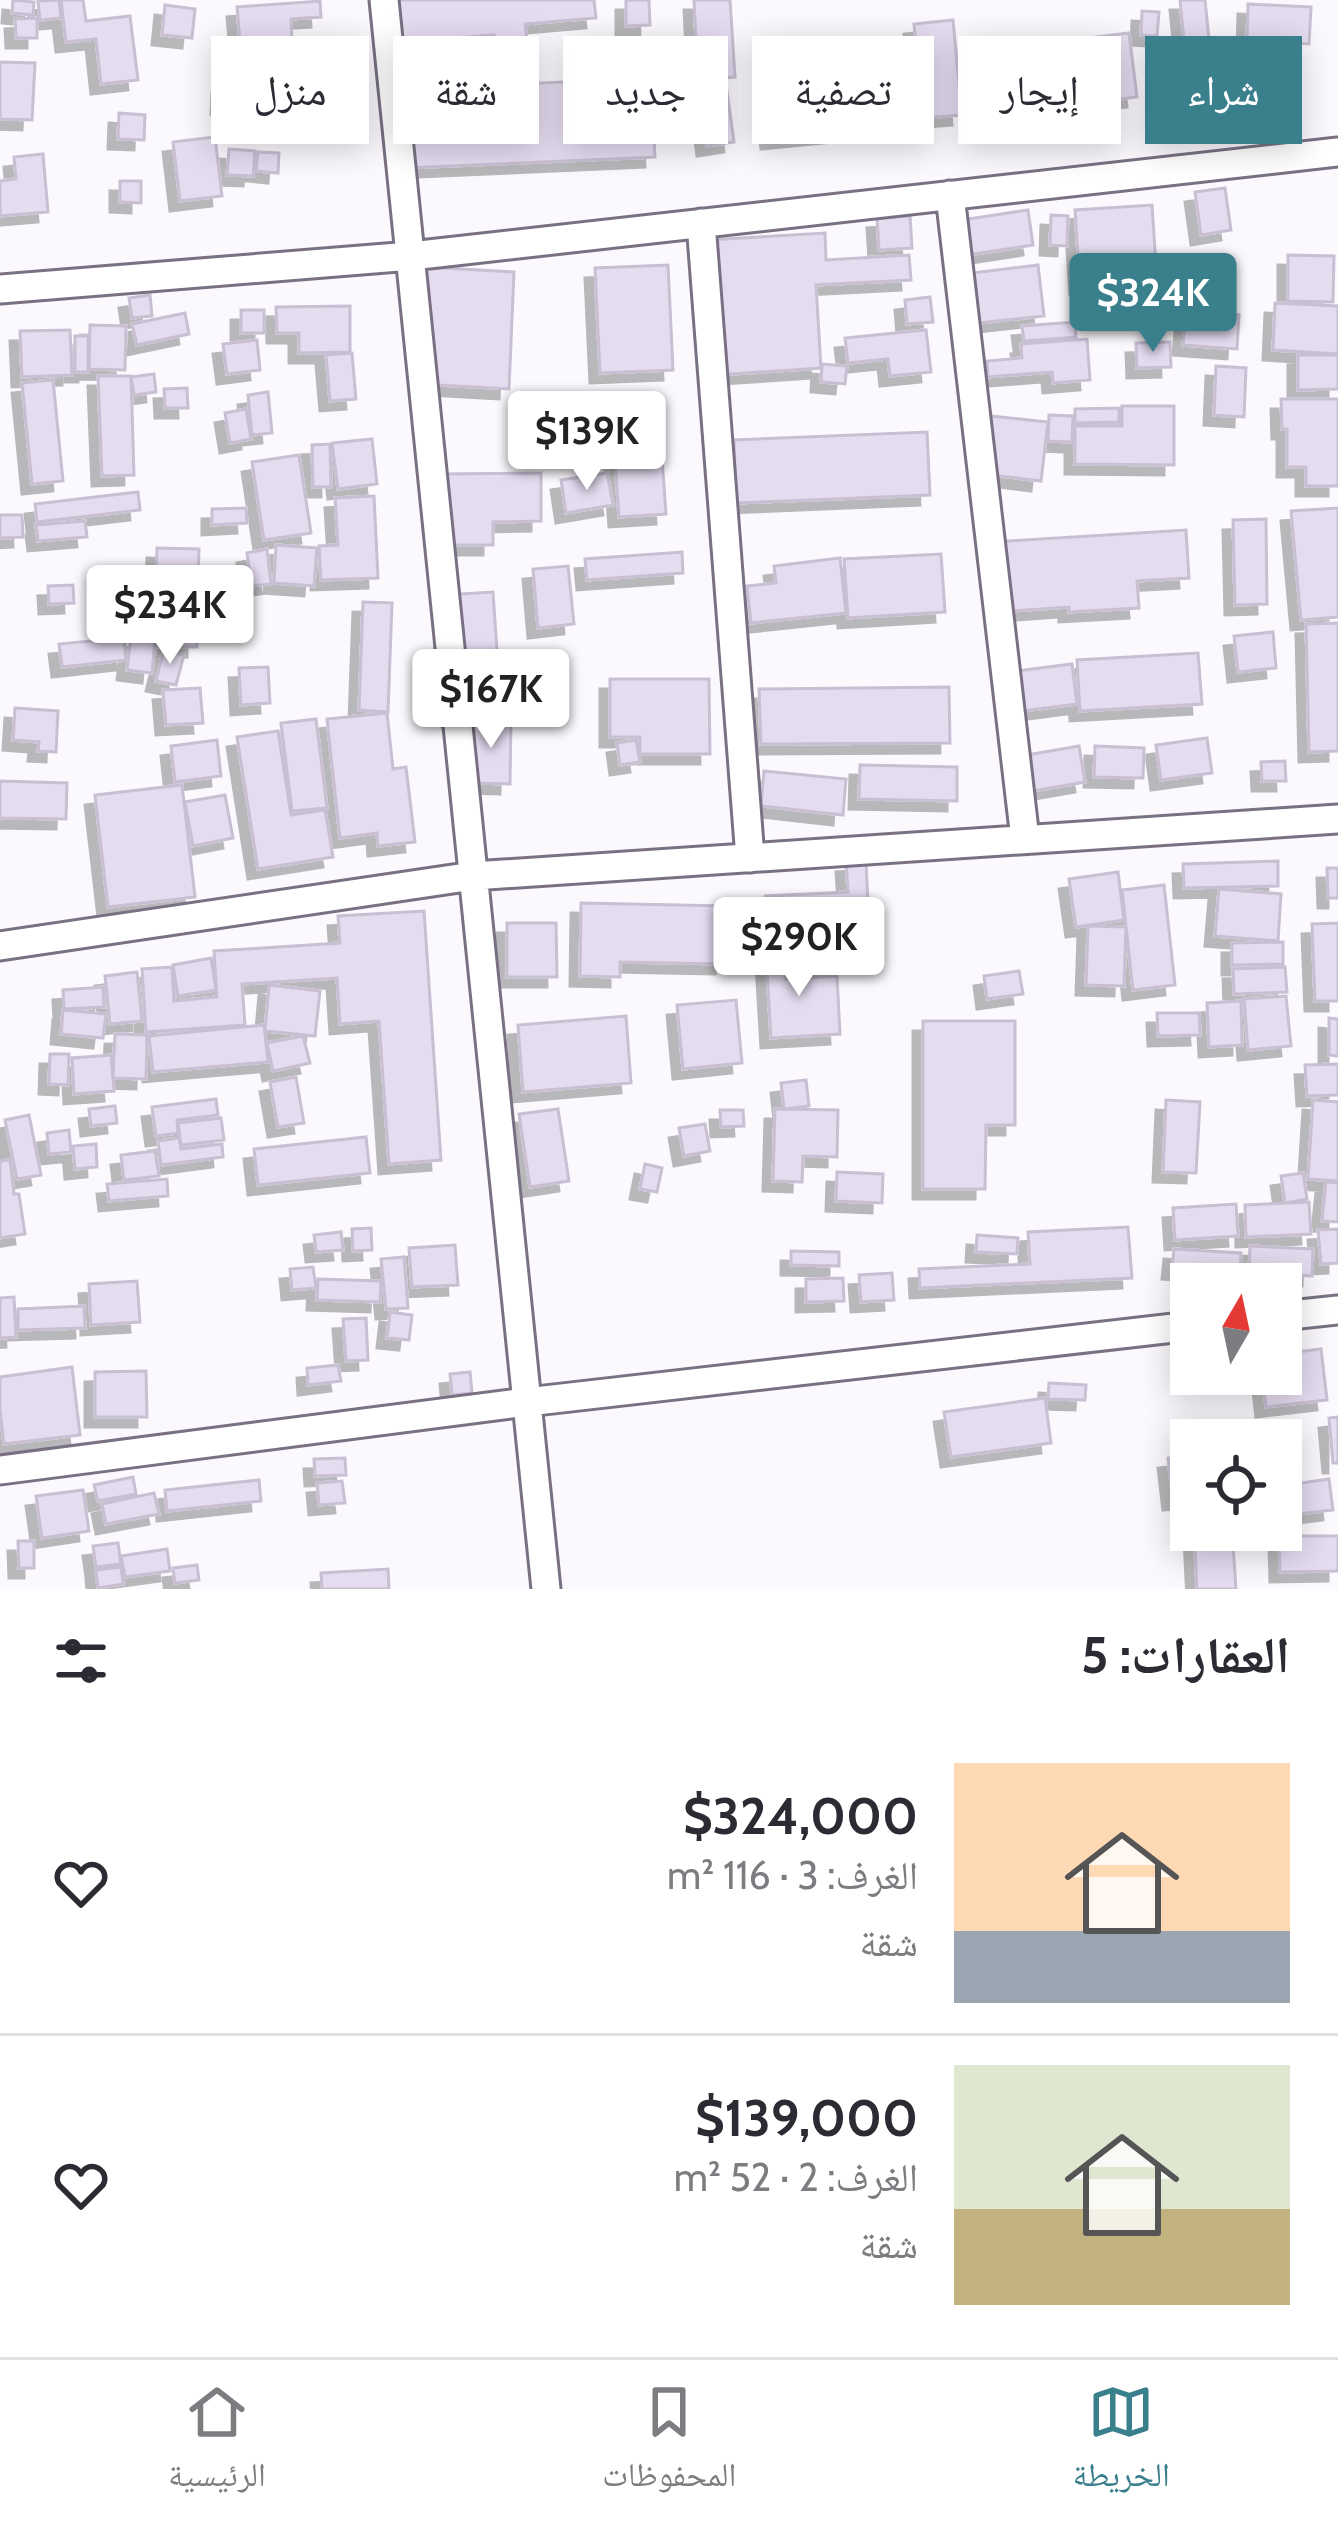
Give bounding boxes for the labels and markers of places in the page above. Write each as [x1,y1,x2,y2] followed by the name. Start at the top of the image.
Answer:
[1069,253,1237,355] pin: $324K
[503,391,671,493] pin: $139K
[86,565,254,667] pin: $234K
[407,649,575,751] pin: $167K
[715,897,883,999] pin: $290K

